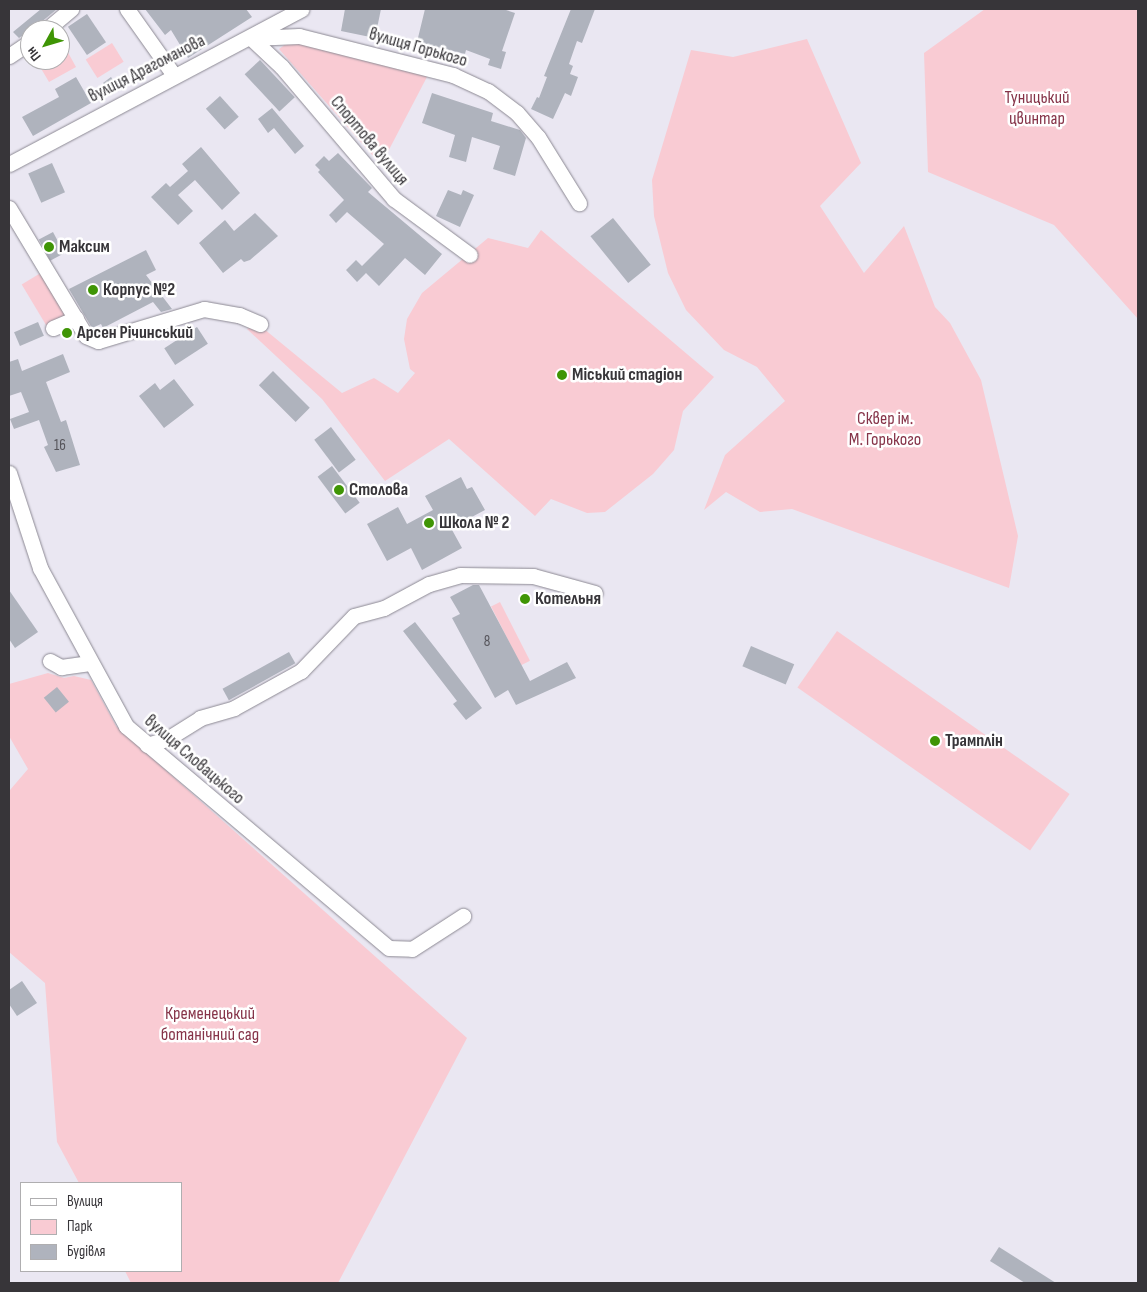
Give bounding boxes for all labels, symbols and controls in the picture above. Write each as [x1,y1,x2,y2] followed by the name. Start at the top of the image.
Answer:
[20,20,70,70] north arrow
[366,24,470,72] street label: вулиця Горького
[85,30,209,108] street label: вулиця Драгоманова
[23,44,45,65] text: Пн
[1005,88,1069,130] park label: Туницький цвинтар
[325,92,413,190] street label: Спортова вулиця
[59,236,110,258] place label: Максим
[43,241,55,253] marker: Максим
[103,279,175,301] place label: Корпус №2
[87,284,99,296] marker: Корпус №2
[77,322,193,344] place label: Арсен Річинський
[61,327,73,339] marker: Арсен Річинський
[572,364,682,386] place label: Міський стадіон
[556,369,568,381] marker: Міський стадіон
[849,409,921,452] park label: Сквер ім. М. Горького
[54,437,66,455] house number: 16
[349,479,408,501] place label: Столова
[333,484,345,496] marker: Столова
[439,512,509,534] place label: Школа № 2
[423,517,435,529] marker: Школа № 2
[535,588,601,610] place label: Котельня
[519,593,531,605] marker: Котельня
[484,633,490,651] house number: 8
[140,711,248,809] street label: вулиця Словацького
[945,730,1003,752] place label: Трамплін
[929,735,941,747] marker: Трамплін
[161,1004,259,1046] park label: Кременецький ботанічний сад
[20,1182,182,1272] legend
[67,1192,103,1211] text: Вулиця
[67,1217,92,1236] text: Парк
[67,1242,105,1261] text: Будівля

